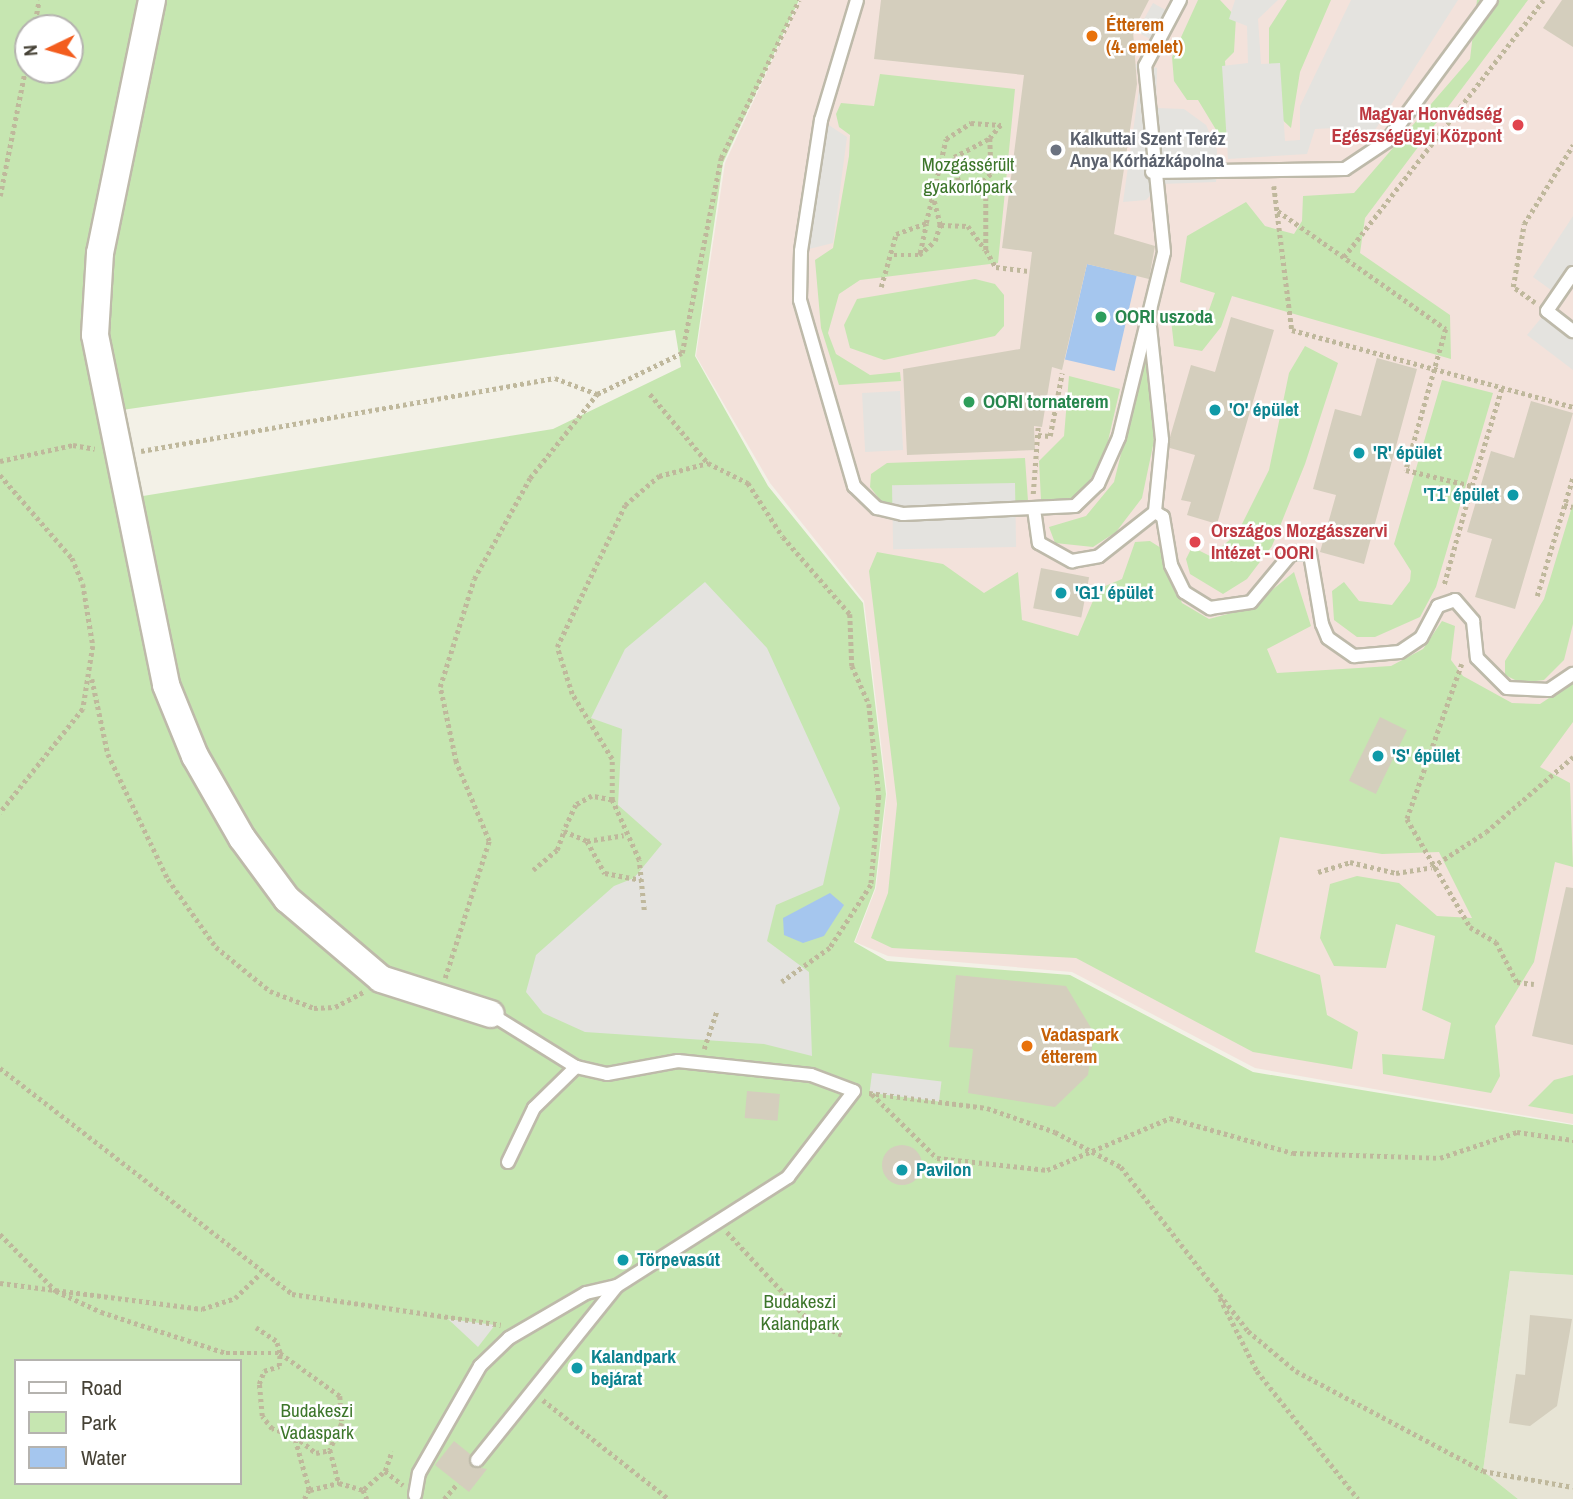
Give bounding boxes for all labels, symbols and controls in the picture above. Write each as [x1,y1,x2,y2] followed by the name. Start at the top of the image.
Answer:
[14,14,84,84] north arrow
[1106,14,1183,58] place label: Étterem (4. emelet)
[1084,28,1100,44] marker: Étterem (4. emelet)
[17,44,44,57] text: N
[1331,103,1502,147] place label: Magyar Honvédség Egészségügyi Központ
[1508,115,1528,135] marker: Magyar Honvédség Egészségügyi Központ
[1070,128,1226,172] place label: Kalkuttai Szent Teréz Anya Kórházkápolna
[1048,142,1064,158] marker: Kalkuttai Szent Teréz Anya Kórházkápolna
[922,154,1014,198] park label: Mozgássérült gyakorlópark
[1115,306,1213,328] place label: OORI uszoda
[1093,309,1109,325] marker: OORI uszoda
[983,391,1109,413] place label: OORI tornaterem
[961,394,977,410] marker: OORI tornaterem
[1229,399,1299,421] place label: 'O' épület
[1207,402,1223,418] marker: 'O' épület
[1373,442,1442,464] place label: 'R' épület
[1351,445,1367,461] marker: 'R' épület
[1423,484,1499,506] place label: 'T1' épület
[1505,487,1521,503] marker: 'T1' épület
[1211,520,1388,564] place label: Országos Mozgásszervi Intézet - OORI
[1185,532,1205,552] marker: Országos Mozgásszervi Intézet - OORI
[1075,582,1153,604] place label: 'G1' épület
[1053,585,1069,601] marker: 'G1' épület
[1392,745,1460,767] place label: 'S' épület
[1370,748,1386,764] marker: 'S' épület
[1041,1024,1119,1068] place label: Vadaspark étterem
[1019,1038,1035,1054] marker: Vadaspark étterem
[916,1159,971,1181] place label: Pavilon
[894,1162,910,1178] marker: Pavilon
[637,1249,720,1271] place label: Törpevasút
[615,1252,631,1268] marker: Törpevasút
[761,1291,839,1335] park label: Budakeszi Kalandpark
[591,1346,676,1390] place label: Kalandpark bejárat
[14,1359,242,1485] legend
[569,1360,585,1376] marker: Kalandpark bejárat
[81,1373,122,1402] text: Road
[280,1400,354,1444] park label: Budakeszi Vadaspark
[81,1408,116,1437] text: Park
[81,1443,126,1472] text: Water

